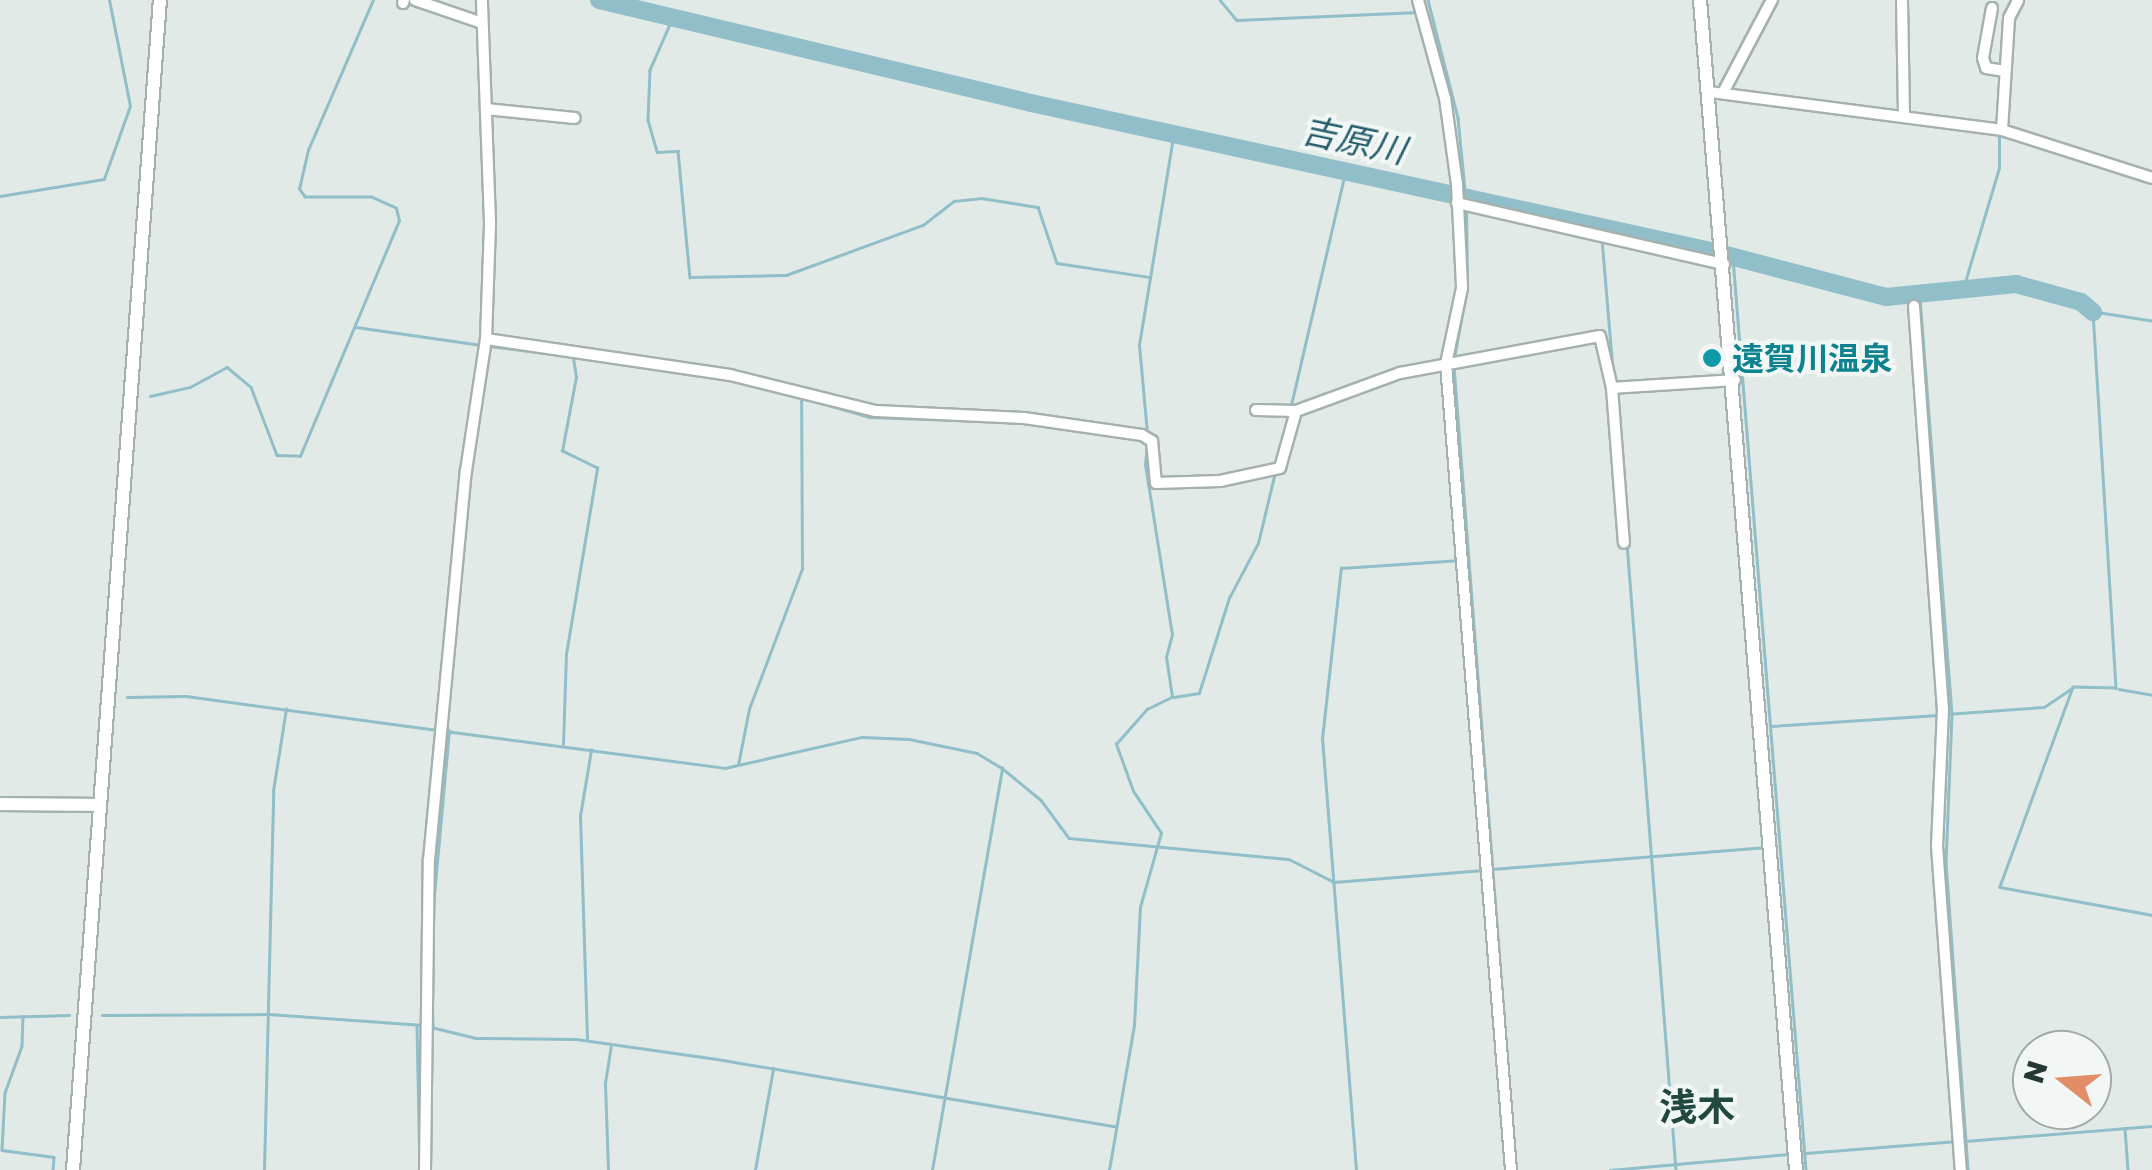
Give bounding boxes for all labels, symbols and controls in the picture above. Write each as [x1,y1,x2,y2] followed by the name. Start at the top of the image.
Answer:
[1298,109,1410,171] water label: 吉原川
[1732,339,1892,377] place label: 遠賀川温泉
[1701,347,1723,369] marker: 遠賀川温泉
[2012,1030,2112,1130] north arrow
[2016,1057,2054,1087] text: N
[1659,1084,1735,1130] district label: 浅木

